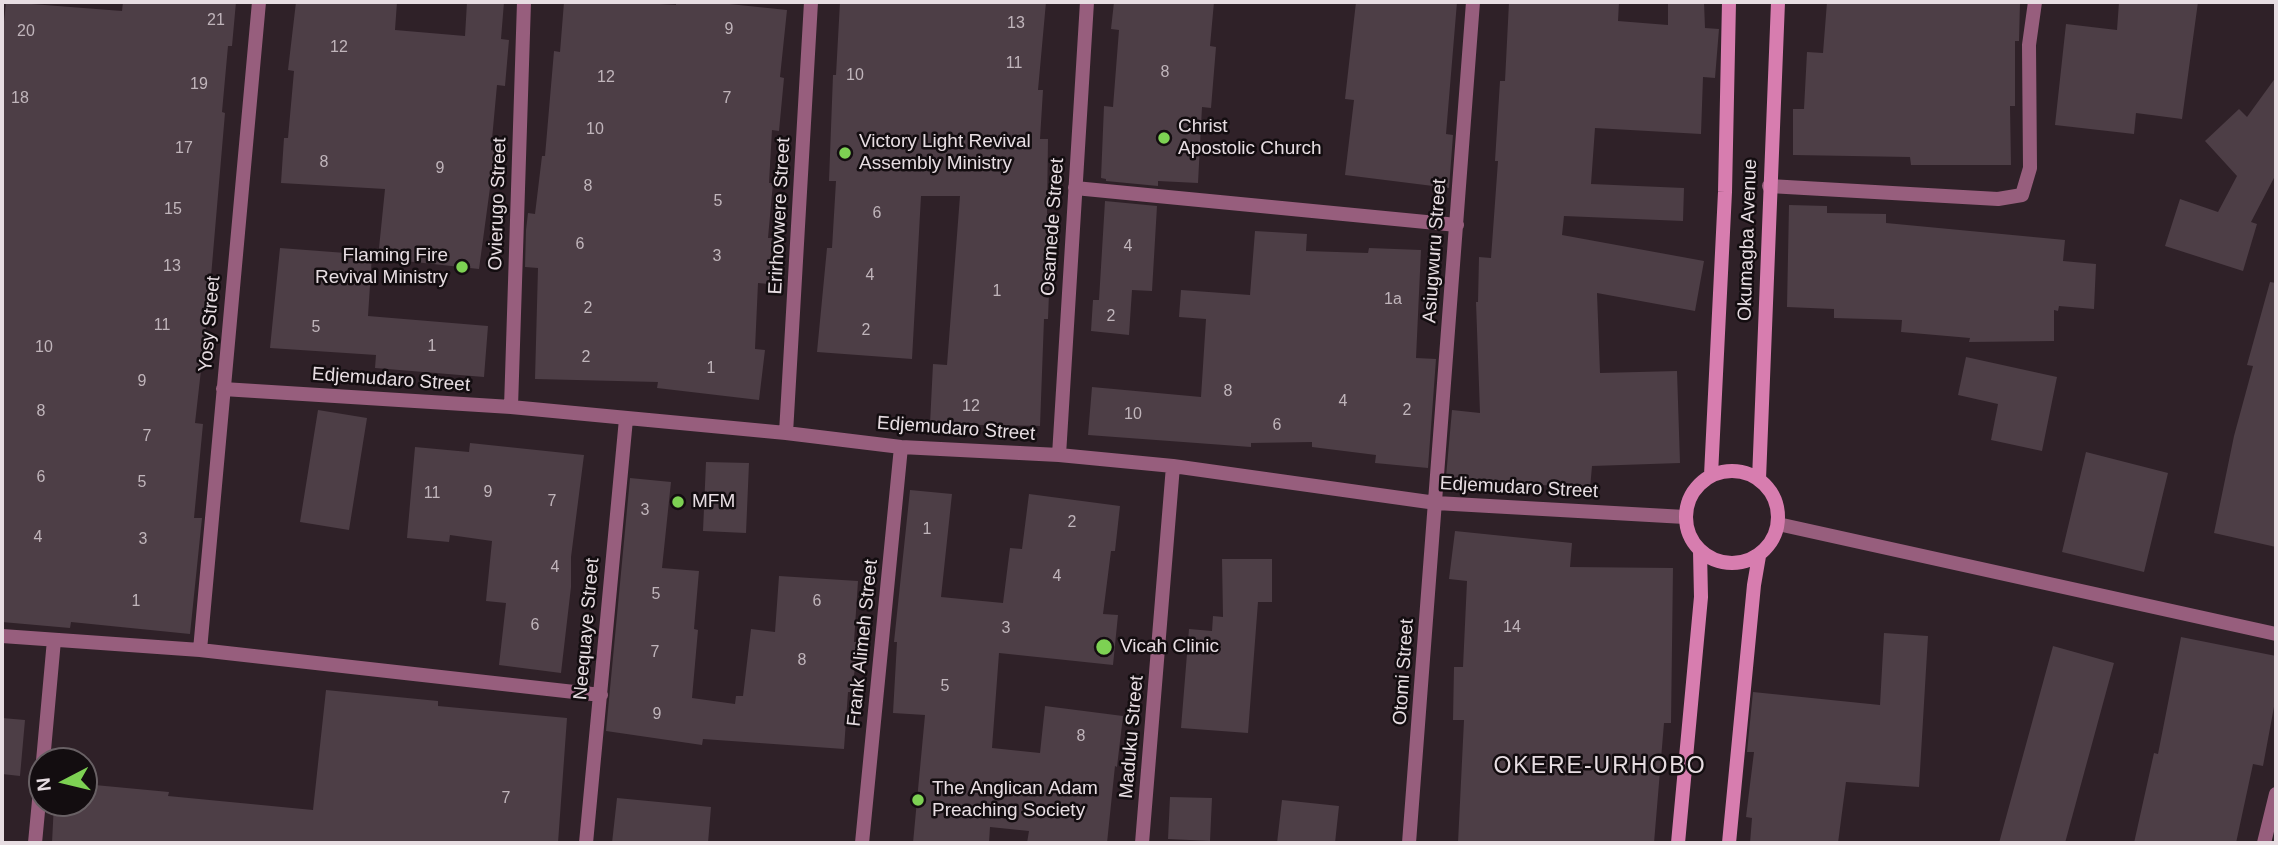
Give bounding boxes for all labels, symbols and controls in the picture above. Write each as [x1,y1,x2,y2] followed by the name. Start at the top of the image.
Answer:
[207,11,225,31] house number: 21
[1007,14,1025,34] house number: 13
[725,20,733,40] house number: 9
[17,22,35,42] house number: 20
[330,38,348,58] house number: 12
[1006,54,1022,74] house number: 11
[1161,63,1169,83] house number: 8
[846,66,864,86] house number: 10
[597,68,615,88] house number: 12
[190,75,208,95] house number: 19
[11,89,29,109] house number: 18
[723,89,731,109] house number: 7
[1178,116,1322,160] place label: Christ Apostolic Church
[586,120,604,140] house number: 10
[1156,130,1172,146] marker: Christ Apostolic Church
[859,131,1031,175] place label: Victory Light Revival Assembly Ministry
[484,137,512,271] street label: Ovierugo Street
[764,137,796,295] street label: Erirhovwere Street
[175,139,193,159] house number: 17
[837,145,853,161] marker: Victory Light Revival Assembly Ministry
[320,153,328,173] house number: 8
[1037,157,1069,297] street label: Osamede Street
[1734,158,1762,322] street label: Okumagba Avenue
[436,159,444,179] house number: 9
[584,177,592,197] house number: 8
[1419,178,1451,324] street label: Asiugwuru Street
[714,192,722,212] house number: 5
[164,200,182,220] house number: 15
[873,204,881,224] house number: 6
[576,235,584,255] house number: 6
[1124,237,1132,257] house number: 4
[315,245,448,289] place label: Flaming Fire Revival Ministry
[713,247,721,267] house number: 3
[163,257,181,277] house number: 13
[454,259,470,275] marker: Flaming Fire Revival Ministry
[866,266,874,286] house number: 4
[194,275,226,373] street label: Yosy Street
[993,282,1001,302] house number: 1
[1384,290,1402,310] house number: 1a
[584,299,592,319] house number: 2
[1107,307,1115,327] house number: 2
[154,316,170,336] house number: 11
[312,318,320,338] house number: 5
[862,321,870,341] house number: 2
[428,337,436,357] house number: 1
[35,338,53,358] house number: 10
[582,348,590,368] house number: 2
[707,359,715,379] house number: 1
[311,363,471,397] street label: Edjemudaro Street
[138,372,146,392] house number: 9
[1224,382,1232,402] house number: 8
[1339,392,1347,412] house number: 4
[962,397,980,417] house number: 12
[1403,401,1411,421] house number: 2
[37,402,45,422] house number: 8
[1124,405,1142,425] house number: 10
[876,412,1036,446] street label: Edjemudaro Street
[1273,416,1281,436] house number: 6
[143,427,151,447] house number: 7
[37,468,45,488] house number: 6
[1439,472,1599,504] street label: Edjemudaro Street
[138,473,146,493] house number: 5
[484,483,492,503] house number: 9
[424,484,440,504] house number: 11
[692,491,735,513] place label: MFM
[548,492,556,512] house number: 7
[670,494,686,510] marker: MFM
[641,501,649,521] house number: 3
[1068,513,1076,533] house number: 2
[923,520,931,540] house number: 1
[34,528,42,548] house number: 4
[139,530,147,550] house number: 3
[569,557,605,701] street label: Neequaye Street
[551,558,559,578] house number: 4
[843,558,883,728] street label: Frank Alimeh Street
[1053,567,1061,587] house number: 4
[652,585,660,605] house number: 5
[132,592,140,612] house number: 1
[813,592,821,612] house number: 6
[531,616,539,636] house number: 6
[1389,618,1419,726] street label: Otomi Street
[1503,618,1521,638] house number: 14
[1002,619,1010,639] house number: 3
[1120,636,1219,658] place label: Vicah Clinic
[1094,637,1114,657] marker: Vicah Clinic
[651,643,659,663] house number: 7
[798,651,806,671] house number: 8
[1115,674,1149,800] street label: Maduku Street
[941,677,949,697] house number: 5
[653,705,661,725] house number: 9
[1077,727,1085,747] house number: 8
[28,747,98,817] north arrow
[1495,753,1705,781] district label: OKERE-URHOBO
[32,776,55,792] text: N
[932,778,1098,822] place label: The Anglican Adam Preaching Society
[502,789,510,809] house number: 7
[910,792,926,808] marker: The Anglican Adam Preaching Society

